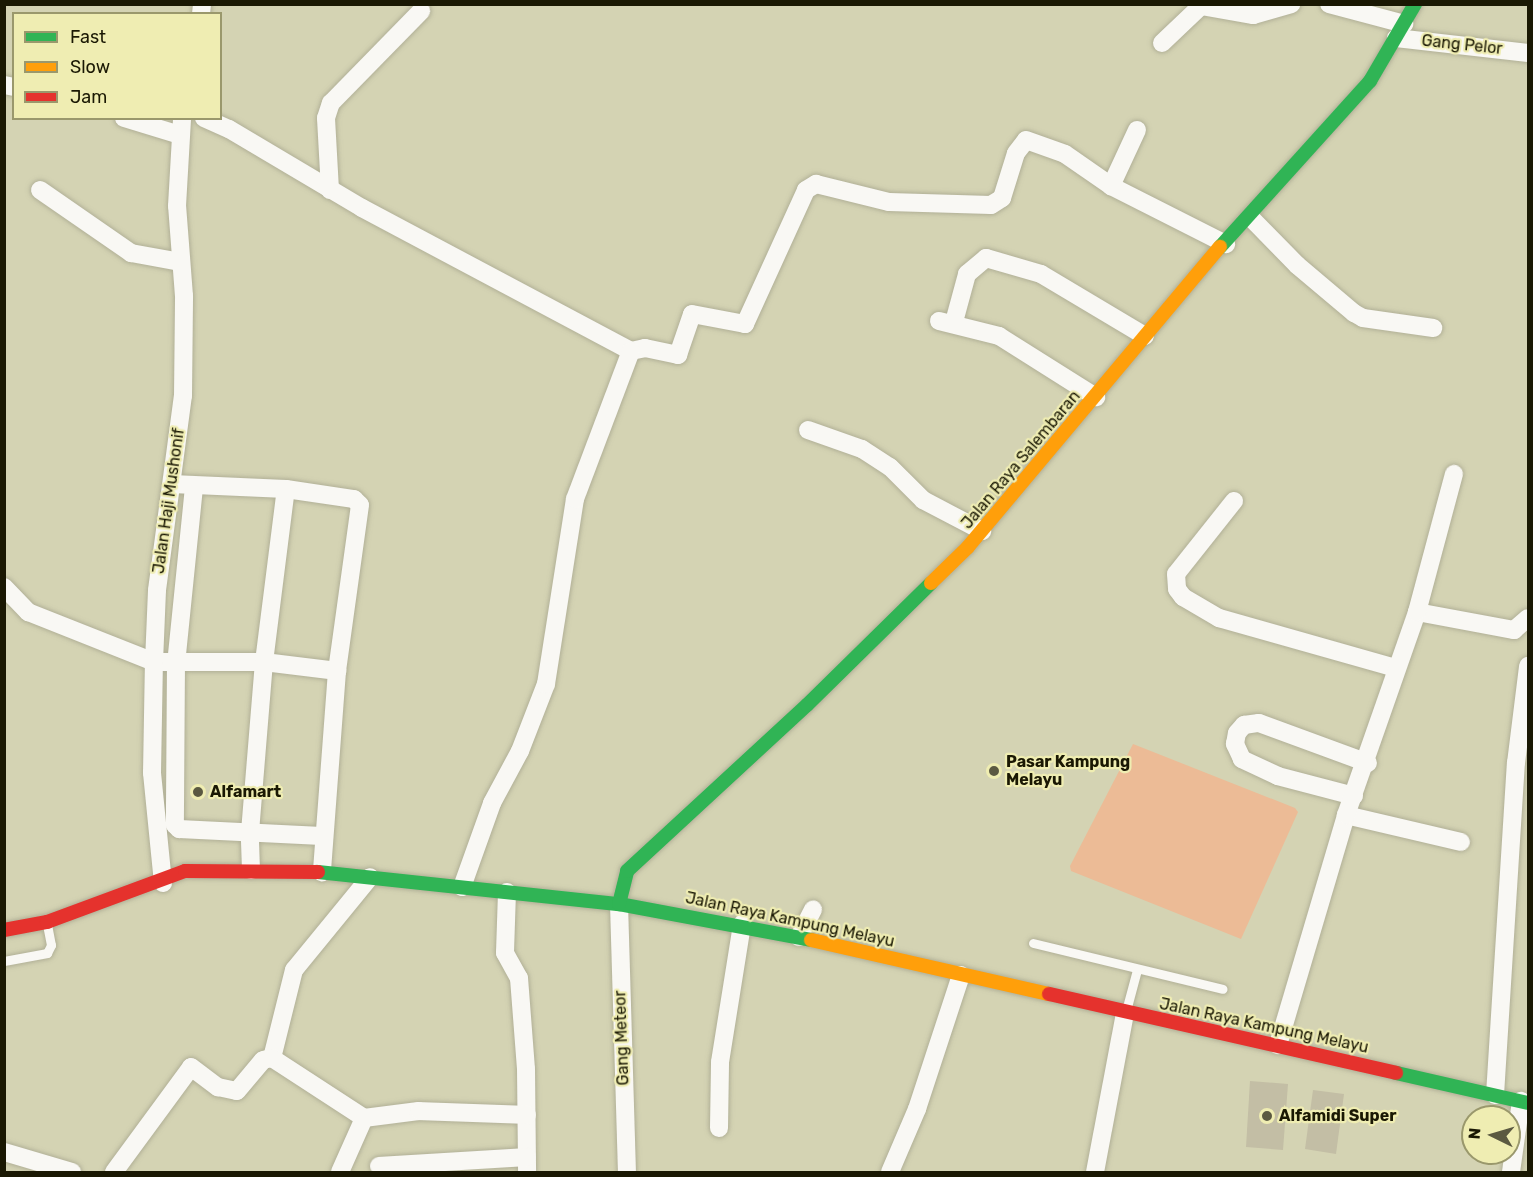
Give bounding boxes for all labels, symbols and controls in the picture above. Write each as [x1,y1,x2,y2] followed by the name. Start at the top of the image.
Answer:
[12,12,222,120] legend
[70,26,106,48] text: Fast
[1421,31,1503,59] street label: Gang Pelor
[70,56,110,78] text: Slow
[70,86,107,108] text: Jam
[958,387,1084,533] street label: Jalan Raya Salembaran
[149,427,189,575] street label: Jalan Haji Mushonif
[1006,752,1130,790] place label: Pasar Kampung Melayu
[987,764,1001,778] marker: Pasar Kampung Melayu
[210,782,281,802] place label: Alfamart
[191,785,205,799] marker: Alfamart
[684,888,896,952] street label: Jalan Raya Kampung Melayu
[611,990,633,1086] street label: Gang Meteor
[1158,994,1370,1058] street label: Jalan Raya Kampung Melayu
[1461,1105,1521,1165] north arrow
[1279,1106,1396,1126] place label: Alfamidi Super
[1260,1109,1274,1123] marker: Alfamidi Super
[1465,1127,1485,1140] text: N

